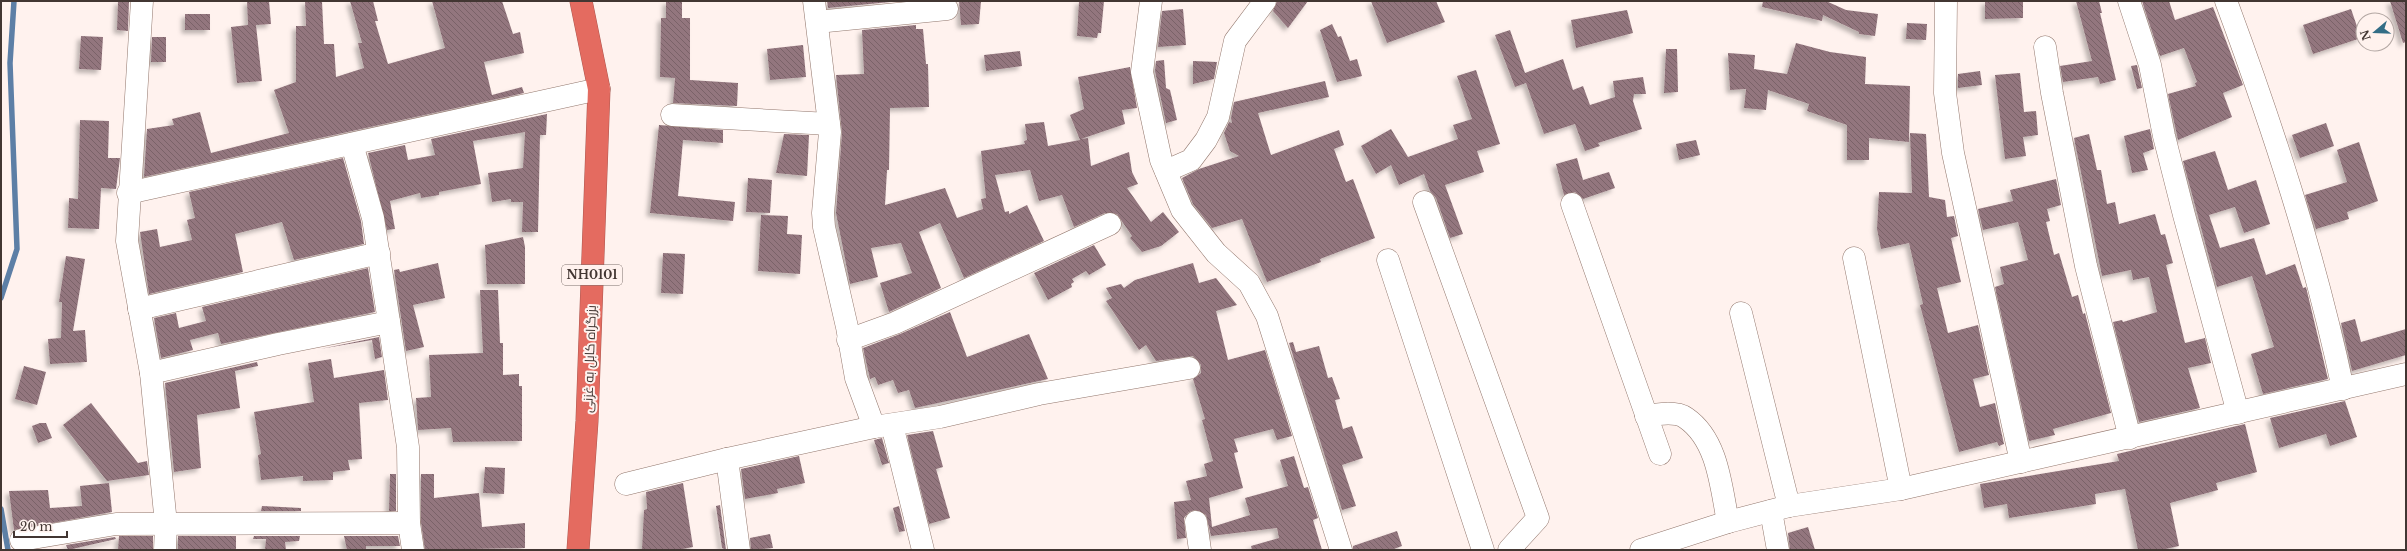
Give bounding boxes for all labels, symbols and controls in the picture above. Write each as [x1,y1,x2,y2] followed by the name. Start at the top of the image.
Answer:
[2355,12,2395,52] north arrow
[2357,27,2374,42] text: N
[562,265,622,285] road number: NH0101
[579,305,600,413] street label: بزرگراه کابل به غزنی
[14,513,67,539] scale bar
[20,519,52,534] text: 20 m

